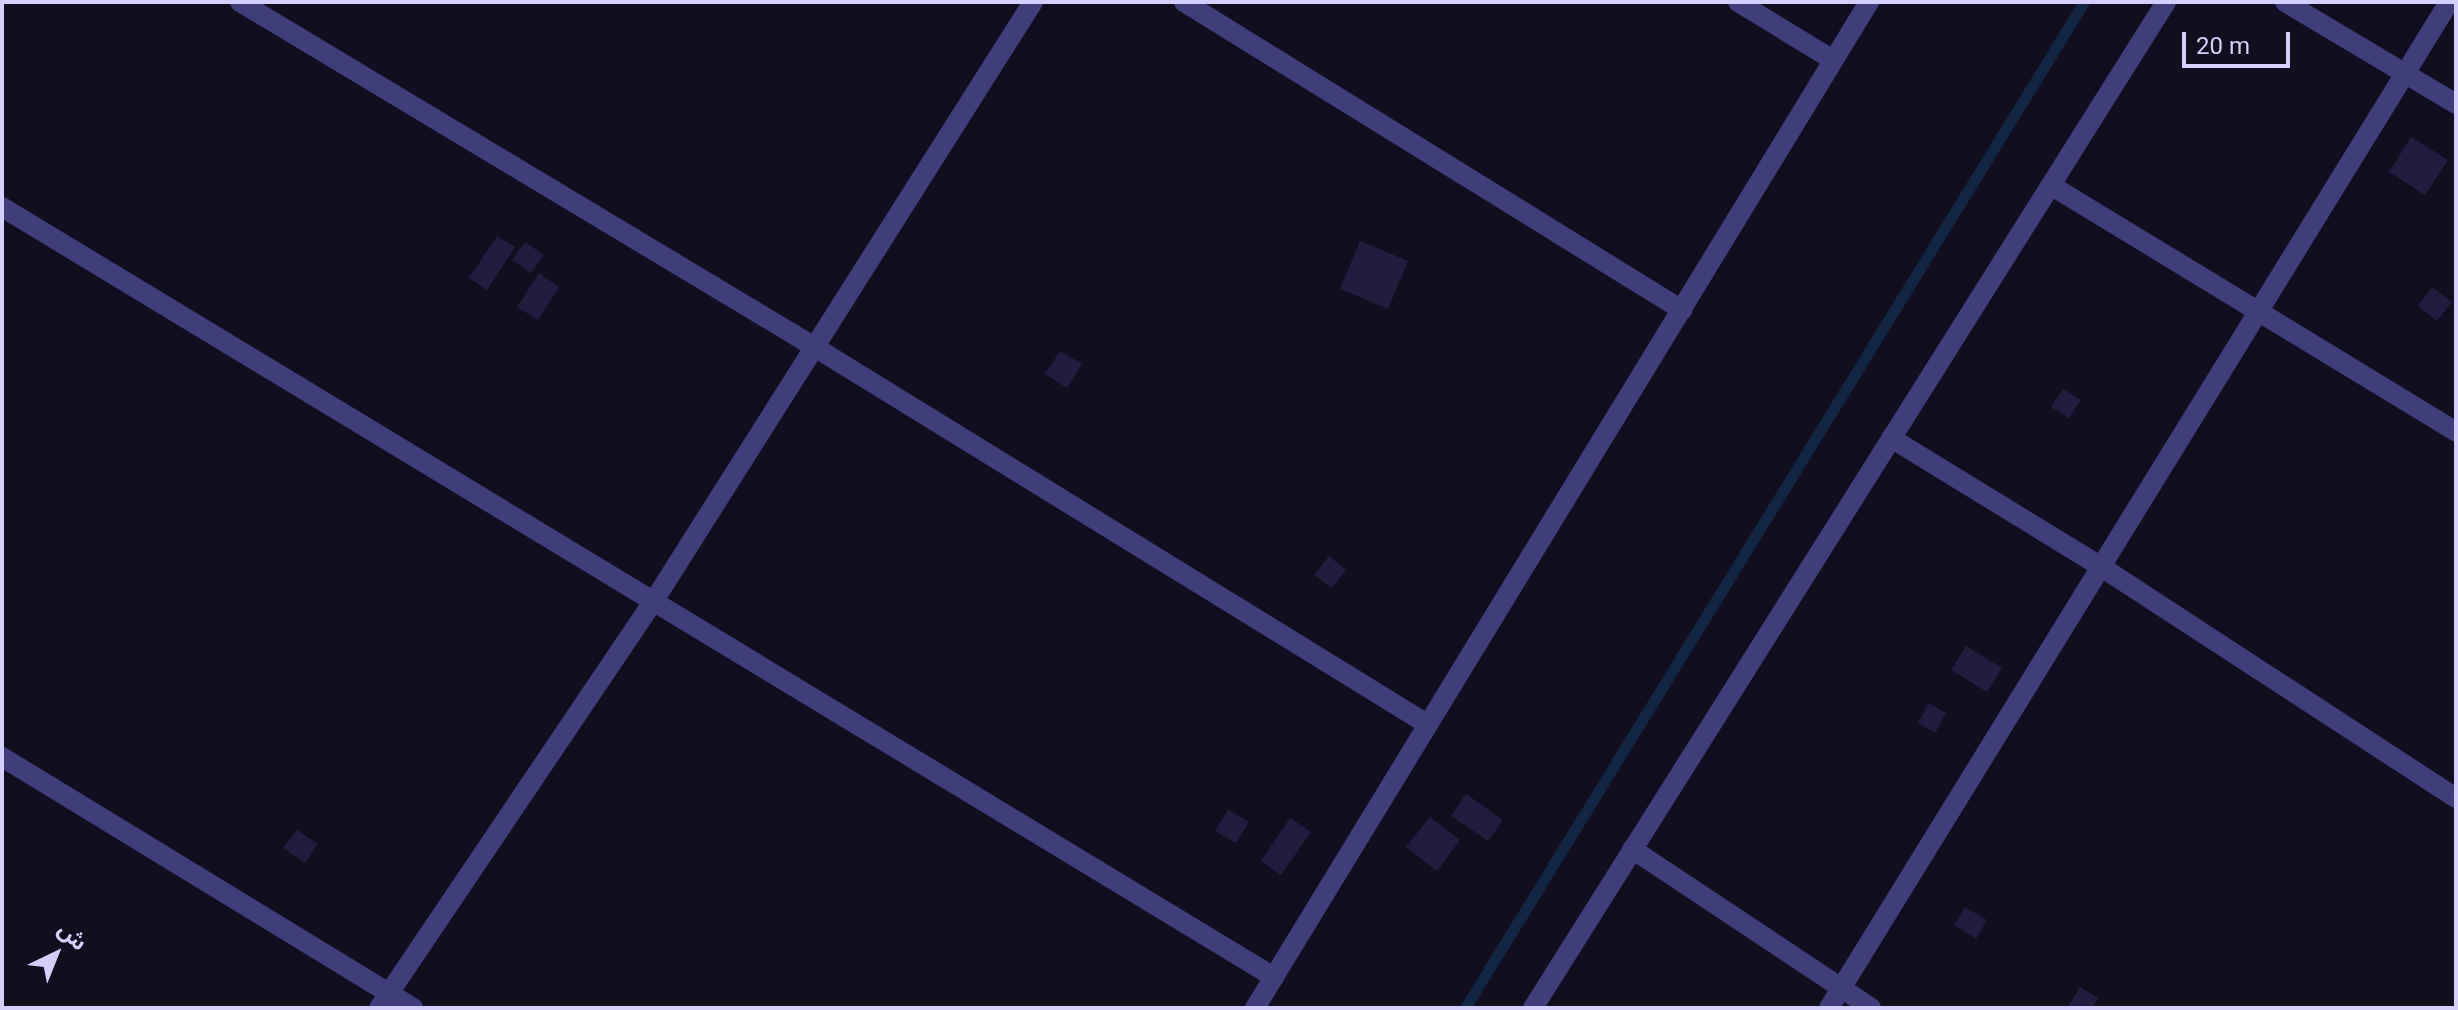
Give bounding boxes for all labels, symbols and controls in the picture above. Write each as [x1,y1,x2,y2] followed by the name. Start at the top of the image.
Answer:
[2186,16,2294,66] scale bar
[2196,32,2250,60] text: 20 m
[16,914,96,994] north arrow
[53,917,92,955] text: ش

